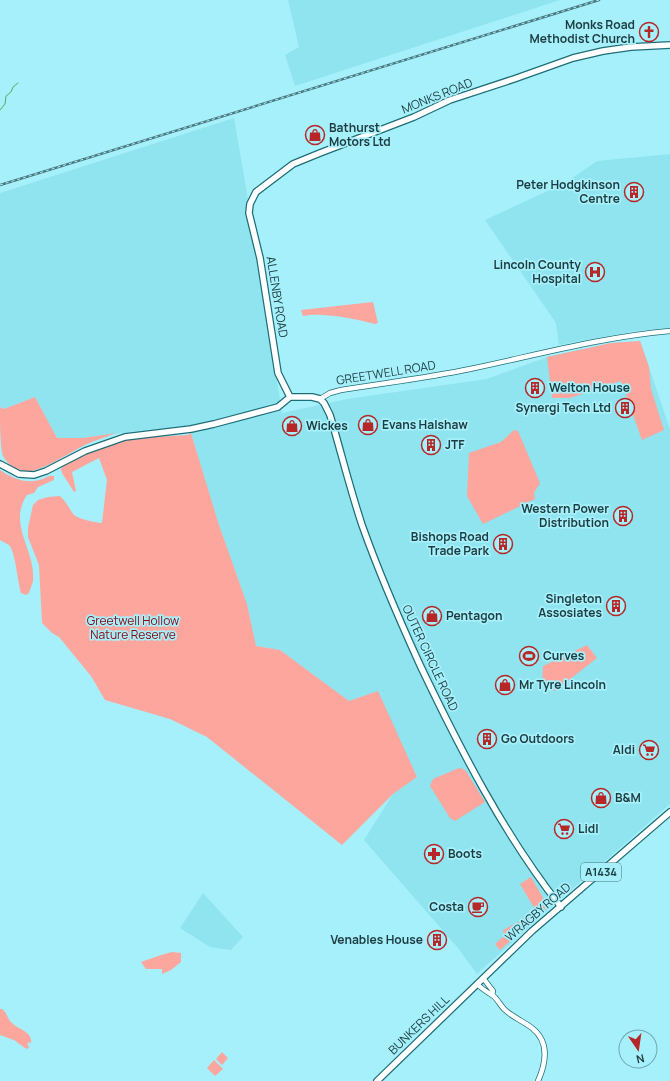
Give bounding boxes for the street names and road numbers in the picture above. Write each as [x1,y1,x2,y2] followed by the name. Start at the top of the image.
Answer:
[399,74,475,118] street label: MONKS ROAD
[263,255,292,339] street label: ALLENBY ROAD
[335,356,437,389] street label: GREETWELL ROAD
[398,602,463,714] street label: OUTER CIRCLE ROAD
[581,863,621,881] road number: A1434
[501,878,574,945] street label: WRAGBY ROAD
[384,991,453,1058] street label: BUNKERS HILL

